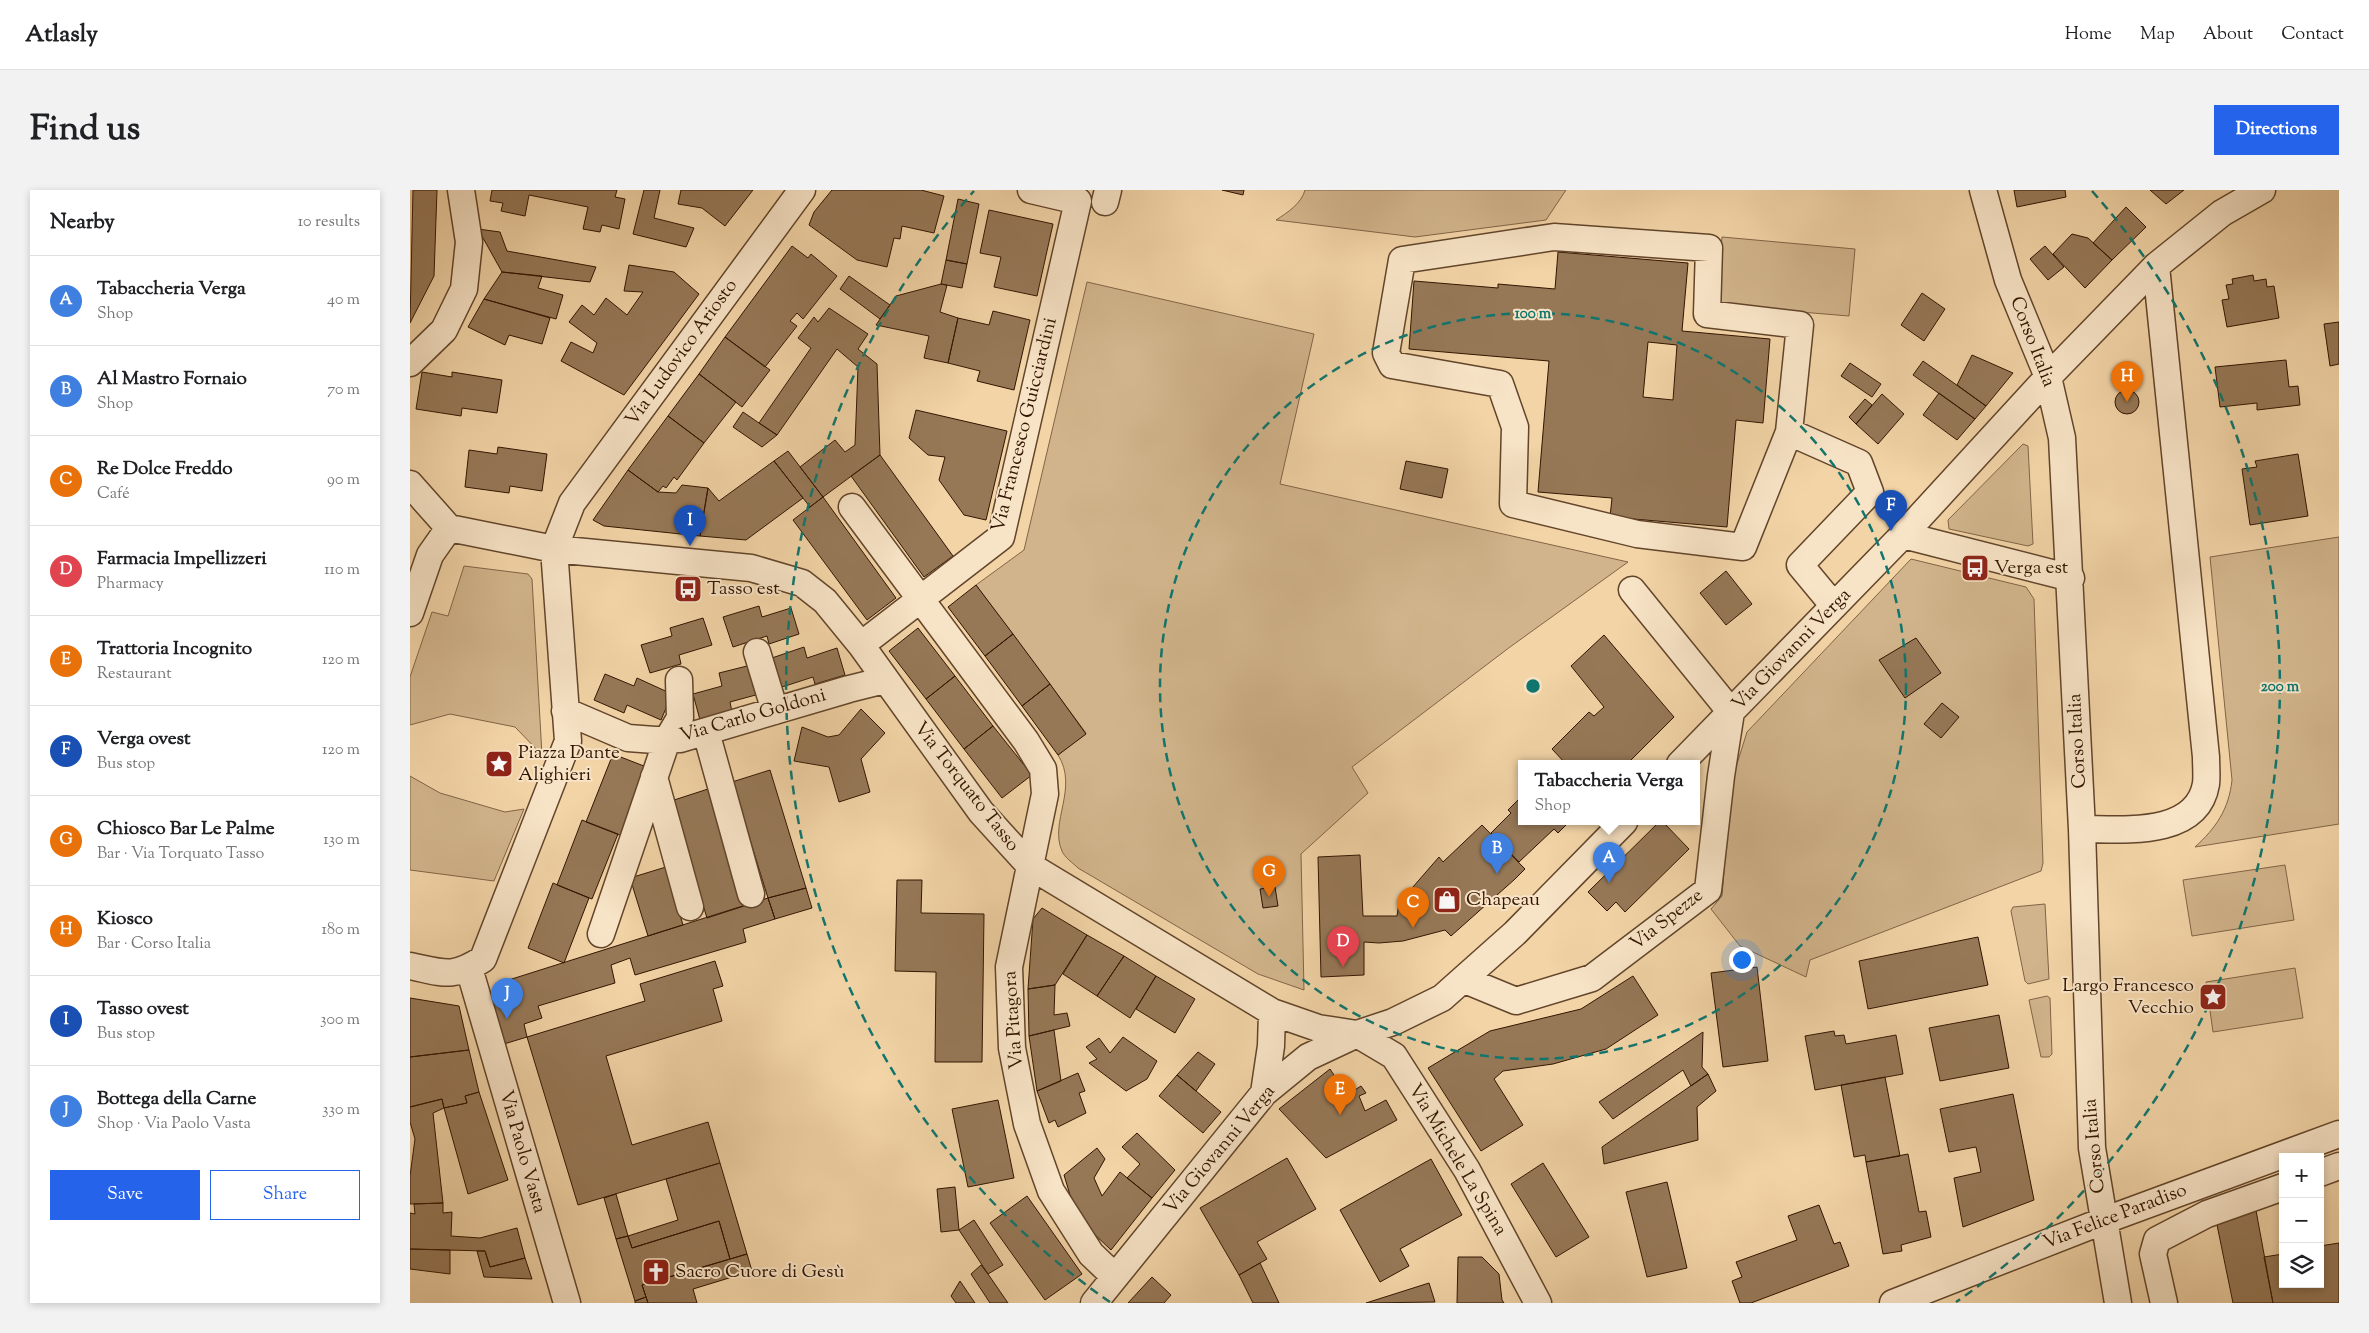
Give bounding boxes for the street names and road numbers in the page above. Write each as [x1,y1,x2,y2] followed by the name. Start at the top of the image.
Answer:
[619,274,745,432] street label: Via Ludovico Ariosto
[2002,293,2062,391] street label: Corso Italia
[985,315,1065,535] street label: Via Francesco Guicciardini
[1726,582,1858,717] street label: Via Giovanni Verga
[677,682,829,750] street label: Via Carlo Goldoni
[2062,693,2094,789] street label: Corso Italia
[907,716,1025,858] street label: Via Torquato Tasso
[1625,883,1709,957] street label: Via Spezze
[997,970,1031,1070] street label: Via Pitagora
[1158,1079,1282,1220] street label: Via Giovanni Verga
[1401,1079,1513,1241] street label: Via Michele La Spina
[492,1087,553,1217] street label: Via Paolo Vasta
[2077,1097,2113,1195] street label: Corso Italia
[2039,1177,2191,1257] street label: Via Felice Paradiso

